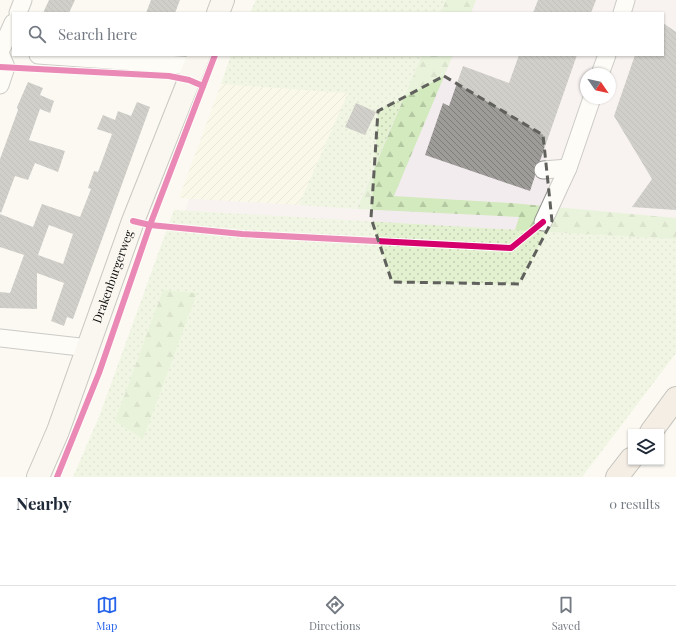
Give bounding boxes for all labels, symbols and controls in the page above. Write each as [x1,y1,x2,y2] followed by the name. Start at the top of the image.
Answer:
[12,12,664,56] search box
[26,23,48,45] icon: search
[58,24,137,44] text: Search here
[580,68,616,104] north arrow
[88,227,136,325] street label: Drakenburgerweg
[628,429,664,465] map controls
[628,429,664,465] button: layers
[16,492,71,514] text: Nearby
[609,495,660,512] text: 0 results
[96,594,118,633] tab: Map
[309,594,360,633] tab: Directions
[552,594,580,633] tab: Saved

